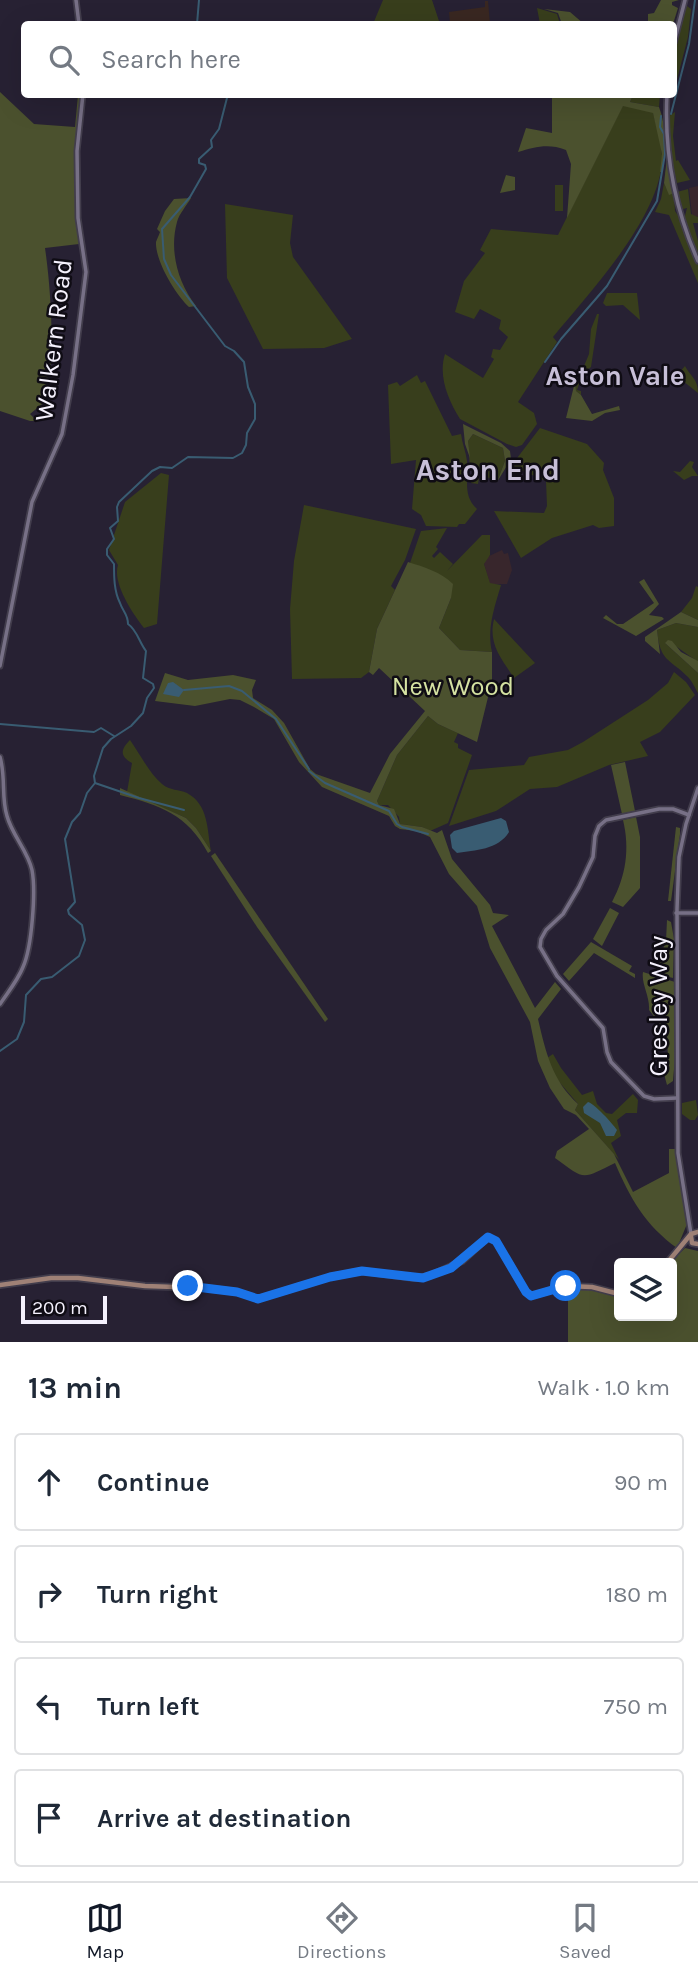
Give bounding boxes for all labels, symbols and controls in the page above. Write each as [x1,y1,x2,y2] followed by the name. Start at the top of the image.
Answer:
[21,21,677,98] search box
[45,41,83,79] icon: search
[101,44,241,75] text: Search here
[28,257,79,423] street label: Walkern Road
[545,359,685,392] district label: Aston Vale
[416,452,560,488] district label: Aston End
[392,671,514,702] park label: New Wood
[643,936,674,1076] street label: Gresley Way
[614,1258,677,1321] map controls
[614,1258,677,1321] button: layers
[172,1270,203,1301] route end
[550,1270,581,1301] route start
[21,1293,107,1325] scale bar
[32,1297,88,1319] text: 200 m
[28,1370,122,1406] text: 13 min
[538,1374,670,1401] text: Walk · 1.0 km
[30,1463,68,1501] icon: ahead
[97,1467,209,1498] text: Continue
[614,1469,668,1496] text: 90 m
[30,1575,68,1613] icon: right
[97,1579,218,1610] text: Turn right
[606,1581,668,1608] text: 180 m
[30,1687,68,1725] icon: left
[97,1691,199,1722] text: Turn left
[604,1693,668,1720] text: 750 m
[30,1799,68,1837] icon: arrive
[97,1803,351,1834] text: Arrive at destination
[86,1899,124,1963] tab: Map
[297,1899,386,1963] tab: Directions
[559,1899,612,1963] tab: Saved

